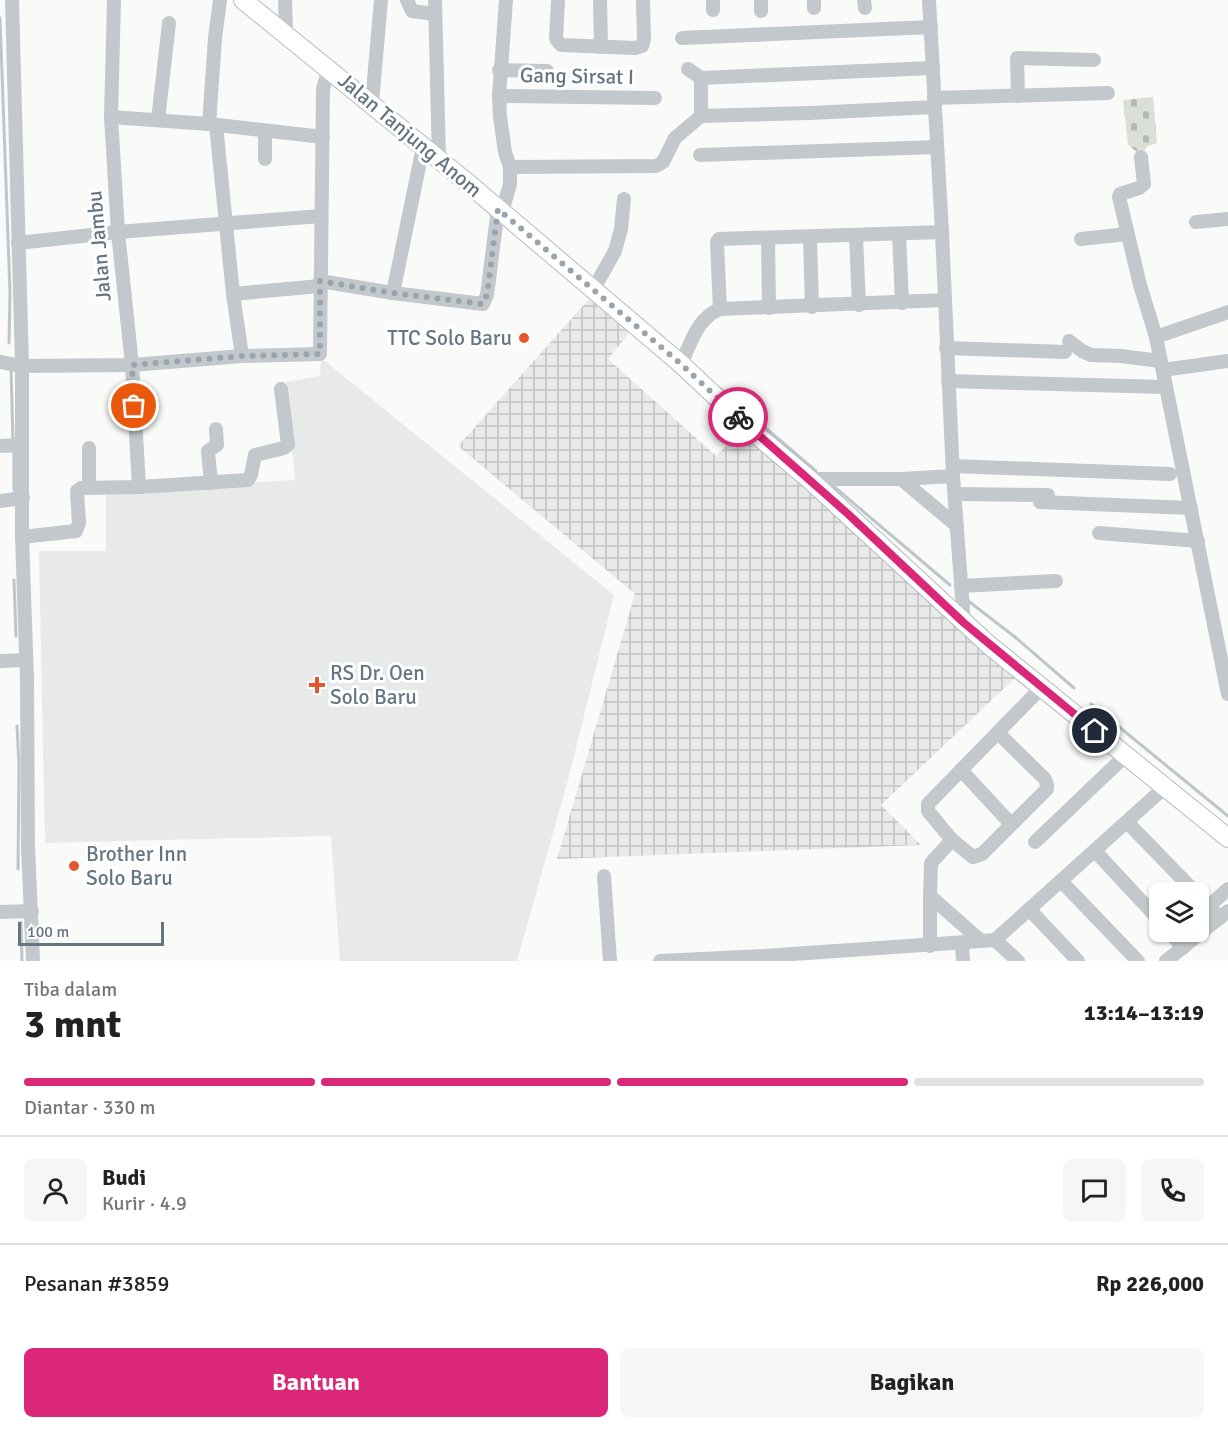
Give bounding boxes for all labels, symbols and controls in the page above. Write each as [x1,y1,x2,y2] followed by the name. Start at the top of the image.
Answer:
[520,62,634,90] street label: Gang Sirsat I
[333,67,487,203] street label: Jalan Tanjung Anom
[81,189,117,303] street label: Jalan Jambu
[387,325,512,351] place label: TTC Solo Baru
[517,331,531,345] marker: TTC Solo Baru
[108,380,159,431] pin
[708,387,768,447] courier
[117,389,150,422] icon: bag
[722,401,755,434] icon: bike
[330,660,425,710] place label: RS Dr. Oen Solo Baru
[308,676,326,694] marker: RS Dr. Oen Solo Baru
[1069,705,1120,756] pin
[1078,714,1111,747] icon: home
[86,841,187,891] place label: Brother Inn Solo Baru
[67,859,81,873] marker: Brother Inn Solo Baru
[1149,882,1209,942] map controls
[1149,882,1209,942] button: layers
[18,919,164,946] scale bar
[27,922,69,942] text: 100 m
[24,977,117,1002] text: Tiba dalam
[1084,999,1204,1026] text: 13:14–13:19
[24,1000,121,1048] text: 3 mnt
[24,1095,156,1120] text: Diantar · 330 m
[24,1159,87,1222] button: person
[1063,1159,1126,1222] button: chat
[1141,1159,1204,1222] button: phone
[102,1164,146,1191] text: Budi
[102,1191,187,1216] text: Kurir · 4.9
[24,1270,169,1297] text: Pesanan #3859
[1096,1270,1204,1297] text: Rp 226,000
[24,1348,608,1417] button: Bantuan
[620,1348,1204,1417] button: Bagikan

